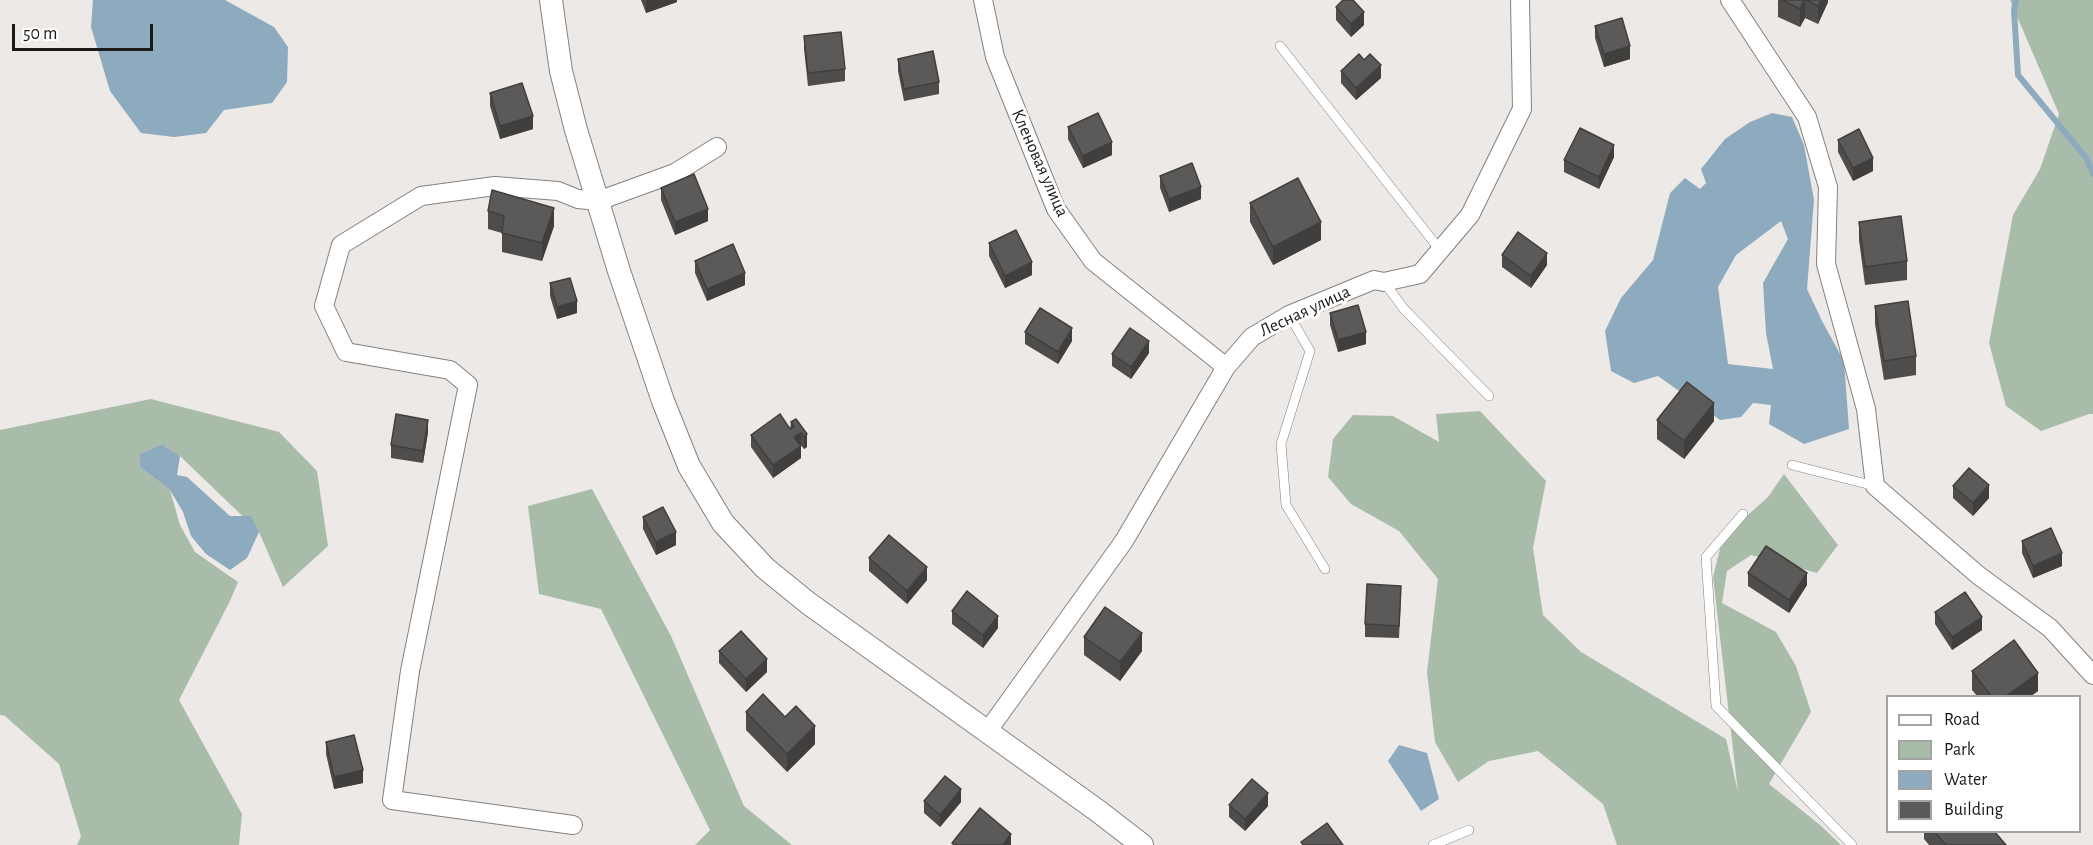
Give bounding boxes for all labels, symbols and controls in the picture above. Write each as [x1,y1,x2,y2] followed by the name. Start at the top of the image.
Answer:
[15,12,156,50] scale bar
[23,25,57,43] text: 50 m
[1007,106,1073,220] street label: Кленовая улица
[1256,281,1354,341] street label: Лесная улица
[1886,695,2081,833] legend
[1944,711,1980,729] text: Road
[1944,741,1975,759] text: Park
[1944,771,1987,789] text: Water
[1944,801,2003,819] text: Building

